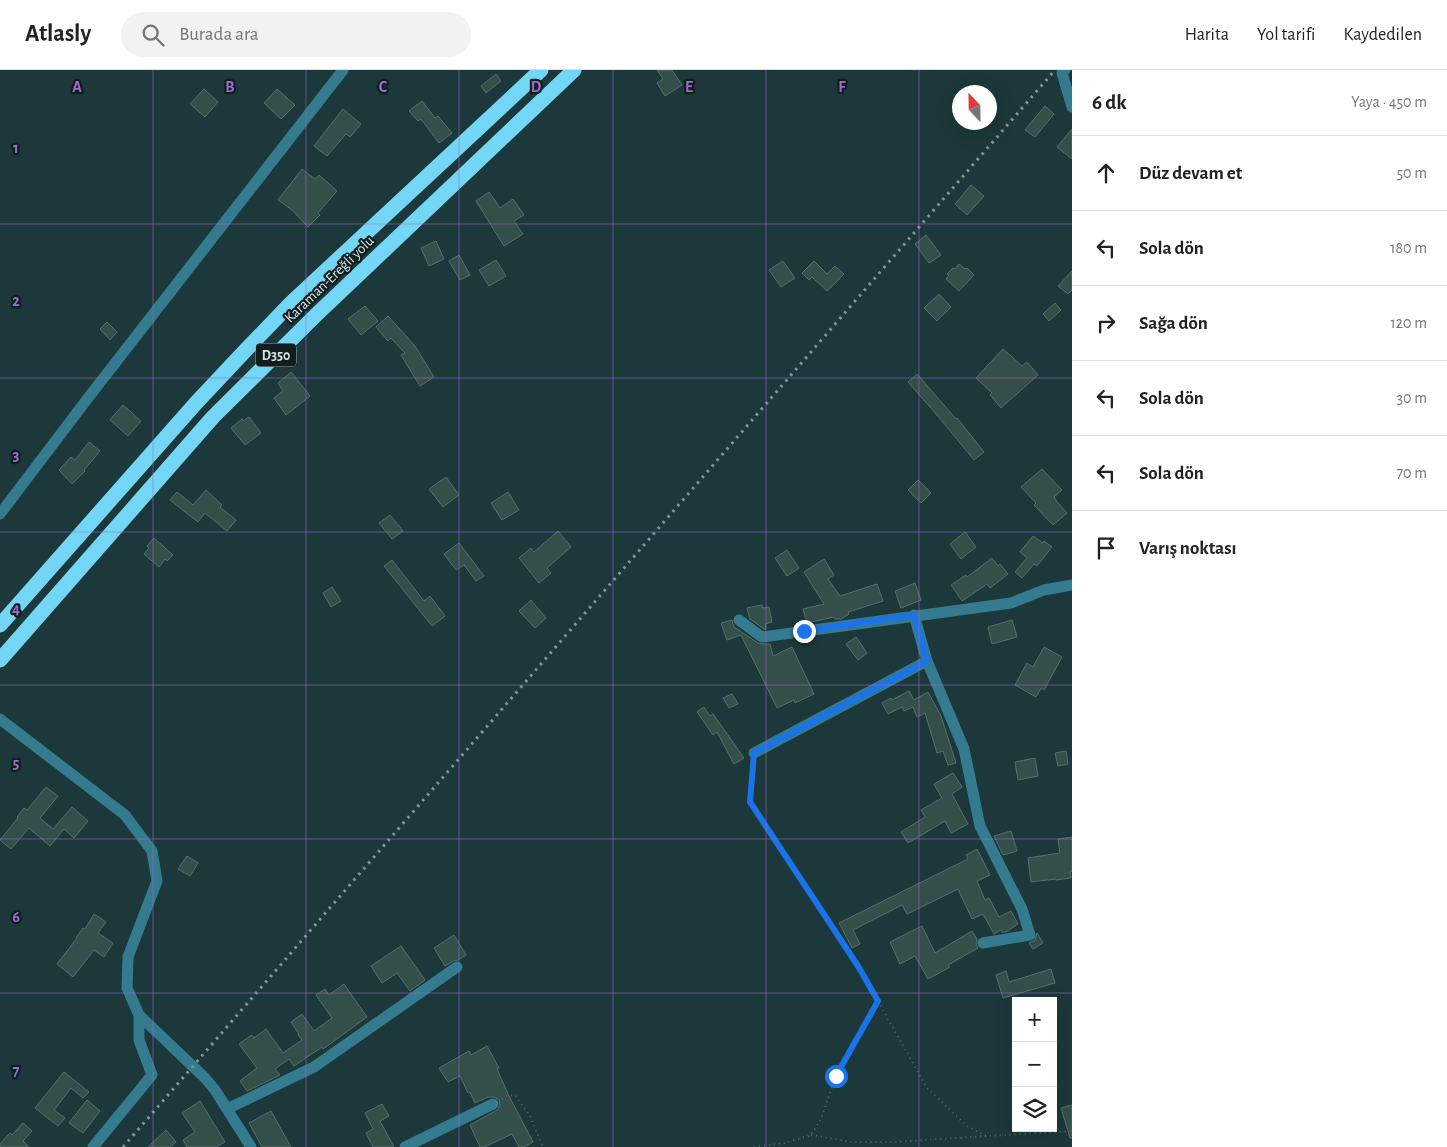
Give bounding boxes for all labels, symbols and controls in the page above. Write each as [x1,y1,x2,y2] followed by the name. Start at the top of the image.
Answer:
[121,12,471,57] search box
[139,21,167,49] icon: search
[25,22,91,46] text: Atlasly
[179,25,259,44] text: Burada ara
[1185,26,1229,44] text: Harita
[1257,26,1315,44] text: Yol tarifi
[1343,26,1422,44] text: Kaydedilen
[72,79,82,95] text: A
[225,79,235,95] text: B
[379,79,388,95] text: C
[531,79,542,95] text: D
[685,79,693,95] text: E
[838,79,846,95] text: F
[952,85,997,130] north arrow
[1092,92,1127,113] text: 6 dk
[1351,94,1427,110] text: Yaya · 450 m
[13,140,19,156] text: 1
[1092,159,1120,187] icon: ahead
[1139,164,1242,183] text: Düz devam et
[1396,165,1427,181] text: 50 m
[282,233,377,326] street label: Karaman-Ereğli yolu
[1092,234,1120,262] icon: left
[1139,239,1204,258] text: Sola dön
[1390,240,1427,256] text: 180 m
[12,293,20,309] text: 2
[1092,309,1120,337] icon: right
[1139,314,1208,333] text: Sağa dön
[1390,315,1427,331] text: 120 m
[256,344,296,366] road number: D350
[1092,384,1120,412] icon: left
[1139,389,1204,408] text: Sola dön
[1397,390,1427,406] text: 30 m
[13,447,20,463] text: 3
[1092,459,1120,487] icon: left
[1139,464,1204,483] text: Sola dön
[1396,465,1427,481] text: 70 m
[1092,534,1120,562] icon: arrive
[1139,539,1237,558] text: Varış noktası
[12,601,20,617] text: 4
[793,620,816,643] route end
[13,755,20,771] text: 5
[12,909,20,925] text: 6
[1012,997,1057,1132] map controls
[1012,997,1057,1042] button: +
[1012,1042,1057,1087] button: −
[13,1063,20,1079] text: 7
[825,1065,848,1088] route start
[1012,1087,1057,1132] button: layers

